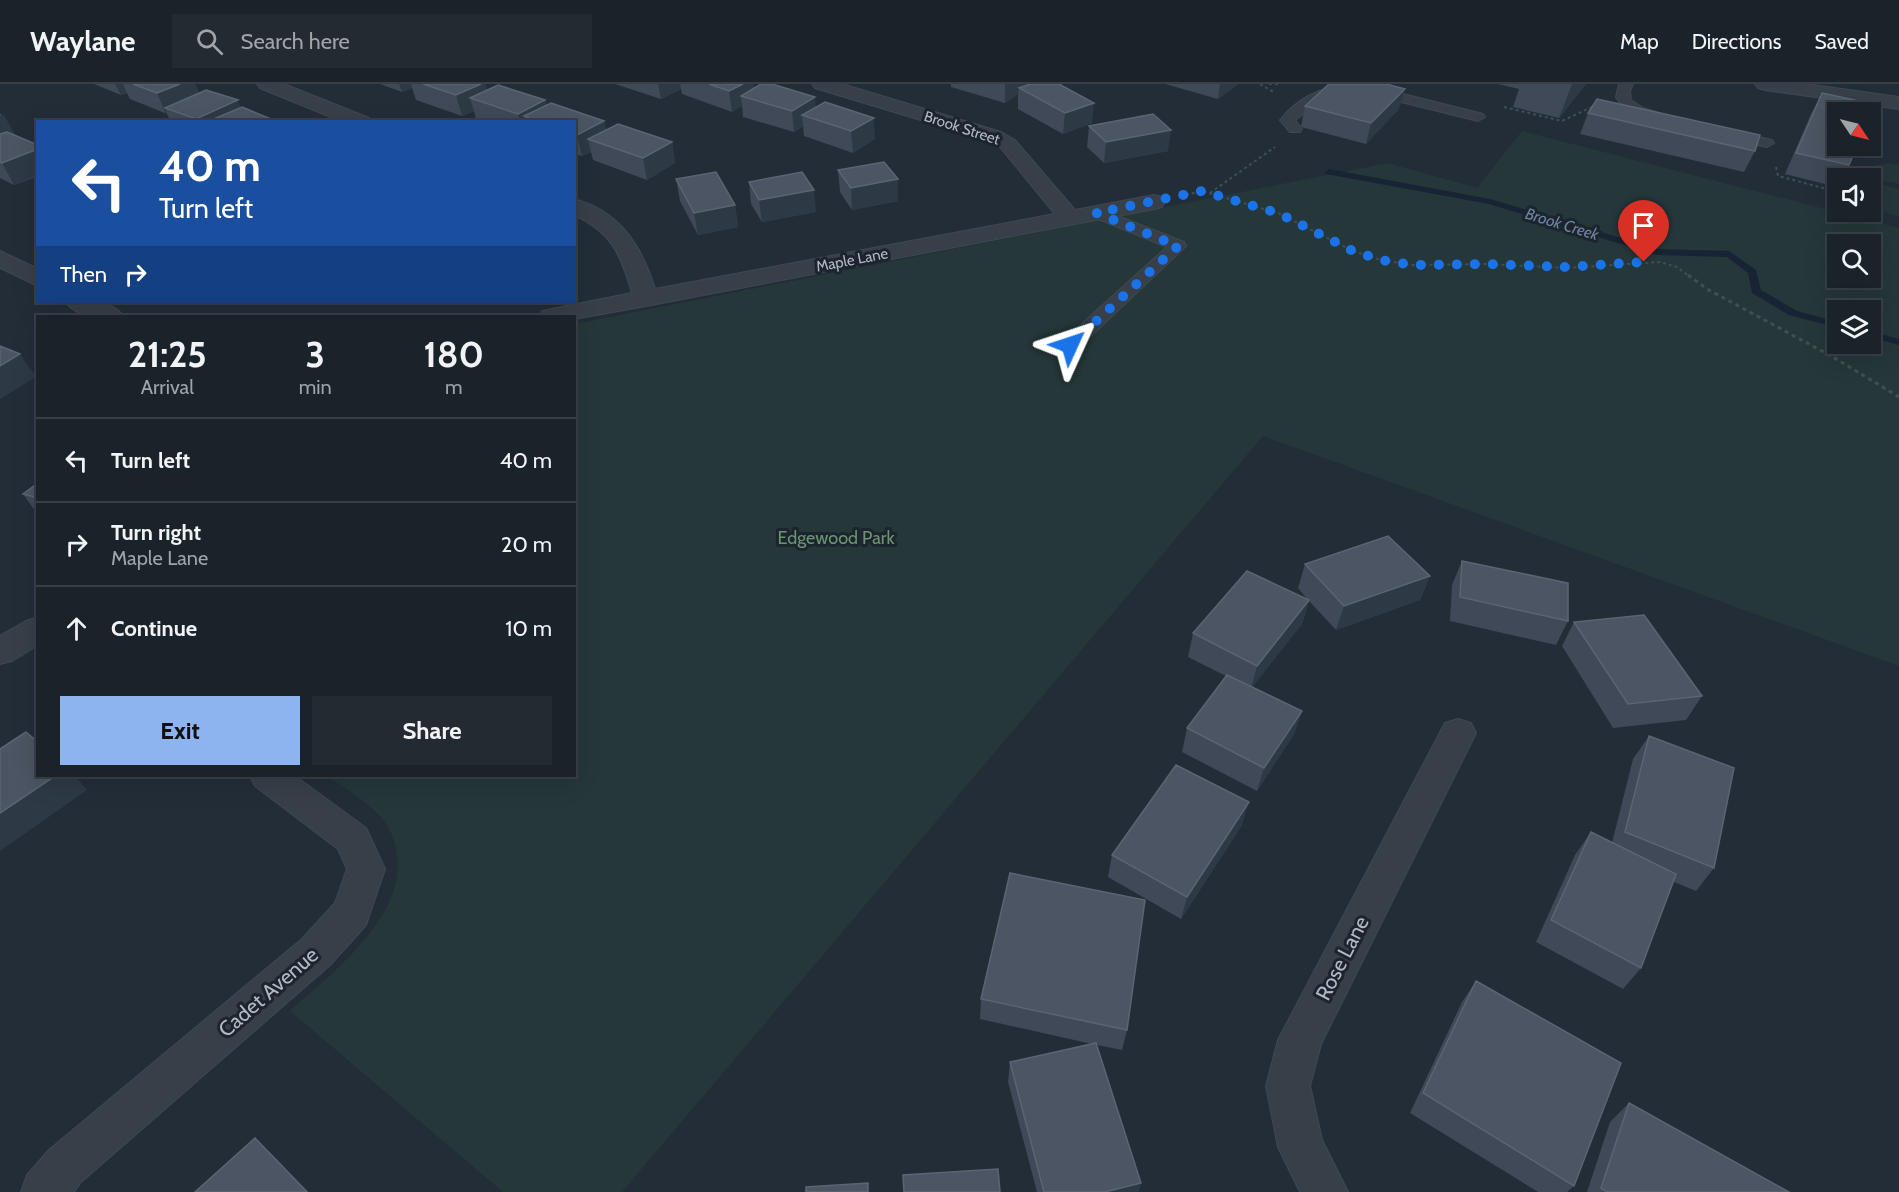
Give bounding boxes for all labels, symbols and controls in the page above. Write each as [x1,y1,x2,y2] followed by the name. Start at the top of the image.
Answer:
[172,14,592,68] search box
[30,24,136,58] text: Waylane
[193,25,226,58] icon: search
[241,28,350,55] text: Search here
[1620,29,1659,54] text: Map
[1692,29,1781,54] text: Directions
[1814,29,1869,54] text: Saved
[1827,102,1881,156] north arrow
[1827,102,1881,354] map controls
[922,107,1002,149] street label: Brook Street
[159,140,261,192] text: 40 m
[60,144,138,222] icon: left
[1827,168,1881,222] button: sound
[159,192,253,225] text: Turn left
[1618,200,1669,262] pin
[1523,204,1602,244] water label: Brook Creek
[1627,209,1660,242] icon: arrive
[1827,234,1881,288] button: search
[814,244,890,276] street label: Maple Lane
[119,258,152,291] icon: right
[60,261,107,288] text: Then
[1827,300,1881,354] button: layers
[1038,313,1102,377] position arrow
[128,332,207,376] text: 21:25
[305,332,325,376] text: 3
[424,332,484,376] text: 180
[141,375,194,399] text: Arrival
[299,375,332,399] text: min
[445,375,463,399] text: m
[60,444,93,477] icon: left
[111,447,190,474] text: Turn left
[500,447,552,474] text: 40 m
[111,519,201,546] text: Turn right
[777,527,895,549] park label: Edgewood Park
[60,528,93,561] icon: right
[501,531,552,558] text: 20 m
[111,546,208,570] text: Maple Lane
[60,612,93,645] icon: ahead
[111,615,197,642] text: Continue
[505,615,552,642] text: 10 m
[60,696,300,765] button: Exit
[312,696,552,765] button: Share
[1310,912,1374,1004] street label: Rose Lane
[213,942,323,1042] street label: Cadet Avenue

